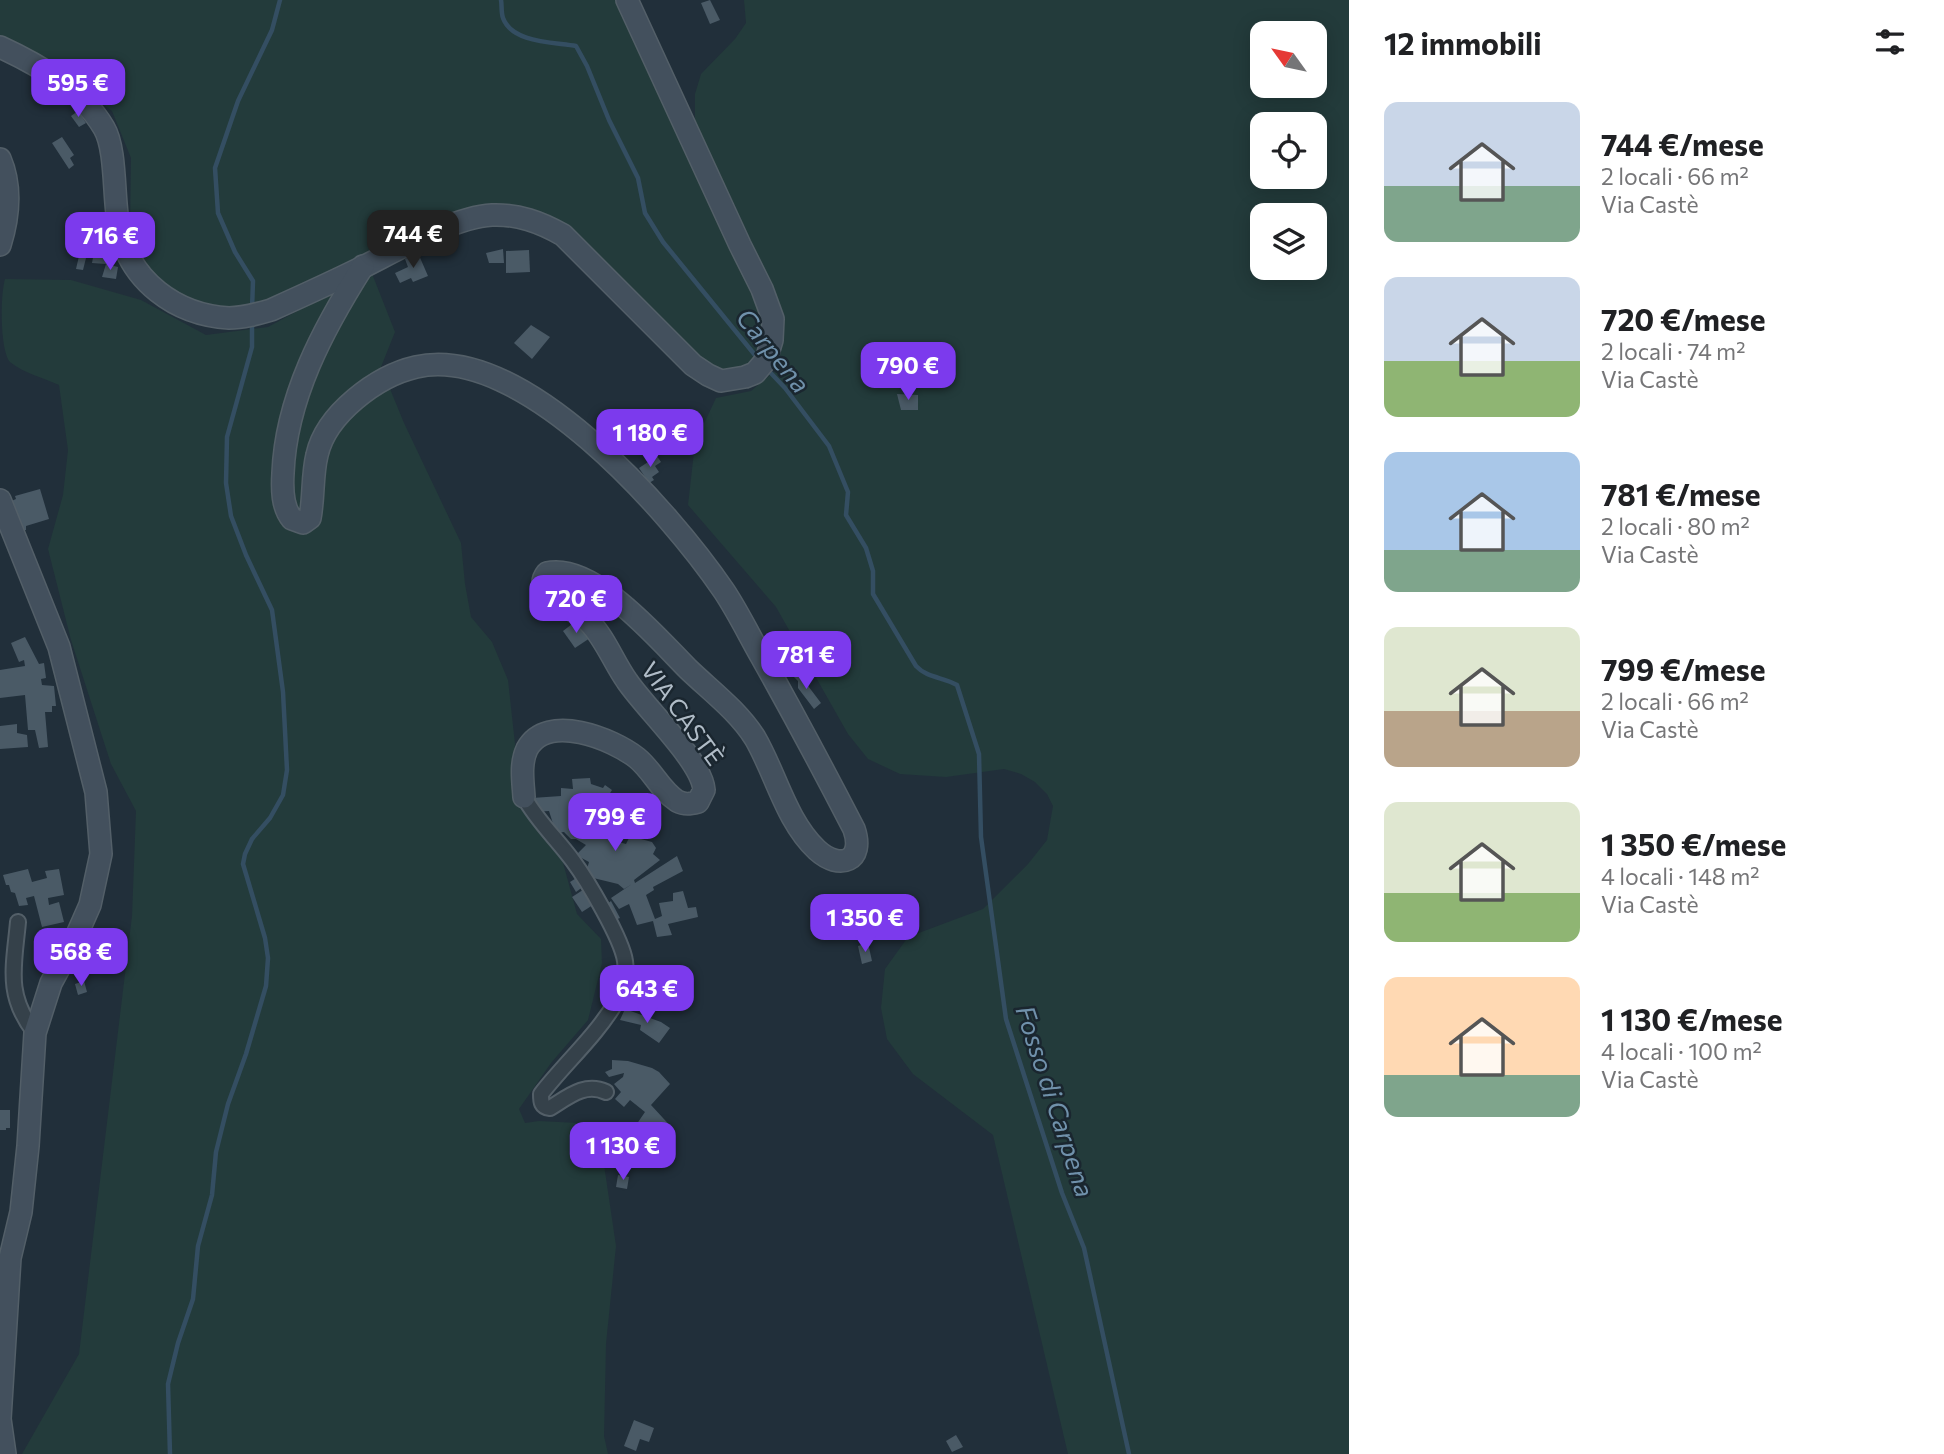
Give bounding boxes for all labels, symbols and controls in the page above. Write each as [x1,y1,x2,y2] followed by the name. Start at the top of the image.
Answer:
[1250,21,1326,98] north arrow
[1250,21,1327,280] map controls
[1871,23,1909,61] icon: filters
[1384,24,1542,61] text: 12 immobili
[29,60,127,119] pin: 595 €
[47,68,109,96] text: 595 €
[1250,112,1327,189] button: locate
[1601,125,1764,162] text: 744 €/mese
[1440,130,1524,214] icon: home
[1601,162,1749,190] text: 2 locali · 66 m²
[1601,190,1699,218] text: Via Castè
[1250,203,1327,280] button: layers
[364,210,462,270] pin: 744 €
[61,212,159,272] pin: 716 €
[383,219,443,247] text: 744 €
[81,221,139,249] text: 716 €
[1601,300,1766,337] text: 720 €/mese
[731,302,817,398] water label: Carpena
[1440,305,1524,389] icon: home
[1601,337,1745,365] text: 2 locali · 74 m²
[859,342,957,402] pin: 790 €
[877,351,939,379] text: 790 €
[1601,365,1699,393] text: Via Castè
[585,410,715,469] pin: 1 180 €
[612,418,688,446] text: 1 180 €
[1601,475,1761,512] text: 781 €/mese
[1440,480,1524,564] icon: home
[1601,512,1750,540] text: 2 locali · 80 m²
[1601,540,1699,568] text: Via Castè
[527,576,625,635] pin: 720 €
[545,584,607,612] text: 720 €
[757,632,855,691] pin: 781 €
[777,640,835,668] text: 781 €
[1601,650,1766,687] text: 799 €/mese
[1440,655,1524,739] icon: home
[636,656,730,770] street label: VIA CASTÈ
[1601,687,1749,715] text: 2 locali · 66 m²
[1601,715,1699,743] text: Via Castè
[566,794,664,853] pin: 799 €
[584,802,646,830] text: 799 €
[1601,825,1786,862] text: 1 350 €/mese
[1440,830,1524,914] icon: home
[1601,862,1760,890] text: 4 locali · 148 m²
[1601,890,1699,918] text: Via Castè
[800,894,930,954] pin: 1 350 €
[826,903,904,931] text: 1 350 €
[32,928,130,988] pin: 568 €
[50,937,112,965] text: 568 €
[598,965,696,1025] pin: 643 €
[616,974,678,1002] text: 643 €
[1601,1000,1783,1037] text: 1 130 €/mese
[1010,1001,1102,1201] water label: Fosso di Carpena
[1440,1005,1524,1089] icon: home
[1601,1037,1762,1065] text: 4 locali · 100 m²
[1601,1065,1699,1093] text: Via Castè
[558,1122,688,1182] pin: 1 130 €
[586,1131,660,1159] text: 1 130 €

